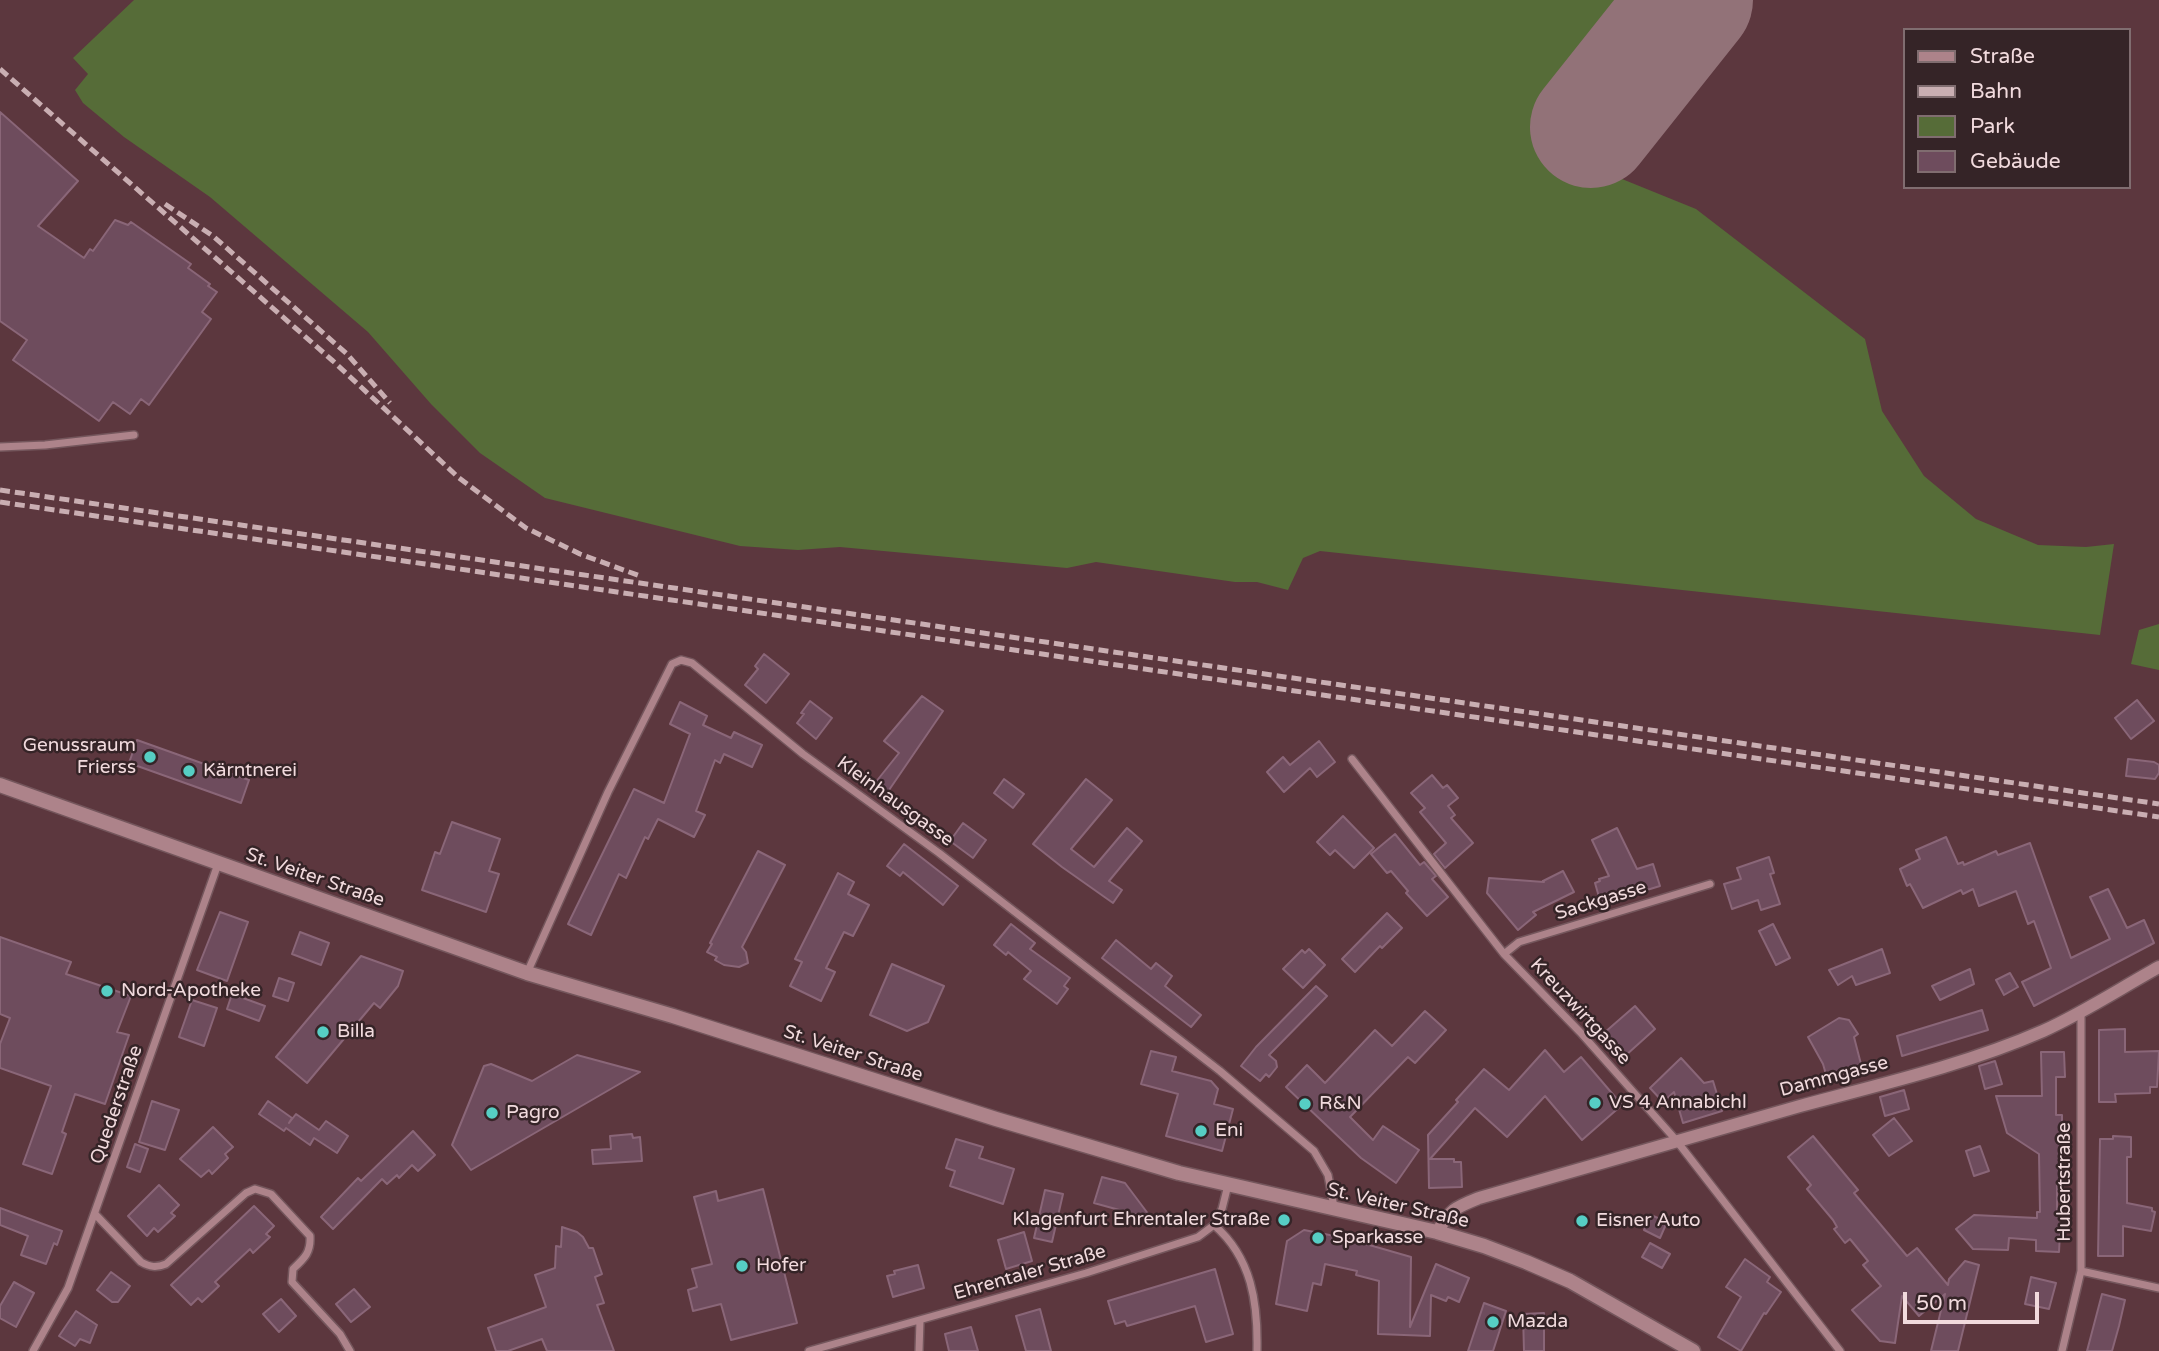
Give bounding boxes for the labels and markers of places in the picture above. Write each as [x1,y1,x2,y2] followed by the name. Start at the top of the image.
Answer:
[23,735,136,779] place label: Genussraum Frierss
[142,749,158,765] marker: Genussraum Frierss
[203,760,297,782] place label: Kärntnerei
[181,763,197,779] marker: Kärntnerei
[121,980,261,1002] place label: Nord-Apotheke
[99,983,115,999] marker: Nord-Apotheke
[337,1021,375,1043] place label: Billa
[315,1024,331,1040] marker: Billa
[1609,1092,1747,1114] place label: VS 4 Annabichl
[1319,1093,1362,1115] place label: R&N
[1587,1095,1603,1111] marker: VS 4 Annabichl
[1297,1096,1313,1112] marker: R&N
[506,1102,559,1124] place label: Pagro
[484,1105,500,1121] marker: Pagro
[1215,1120,1243,1142] place label: Eni
[1193,1123,1209,1139] marker: Eni
[1012,1209,1270,1231] place label: Klagenfurt Ehrentaler Straße
[1596,1210,1701,1232] place label: Eisner Auto
[1276,1212,1292,1228] marker: Klagenfurt Ehrentaler Straße
[1574,1213,1590,1229] marker: Eisner Auto
[1332,1227,1423,1249] place label: Sparkasse
[1310,1230,1326,1246] marker: Sparkasse
[756,1255,806,1277] place label: Hofer
[734,1258,750,1274] marker: Hofer
[1507,1311,1568,1333] place label: Mazda
[1485,1314,1501,1330] marker: Mazda

